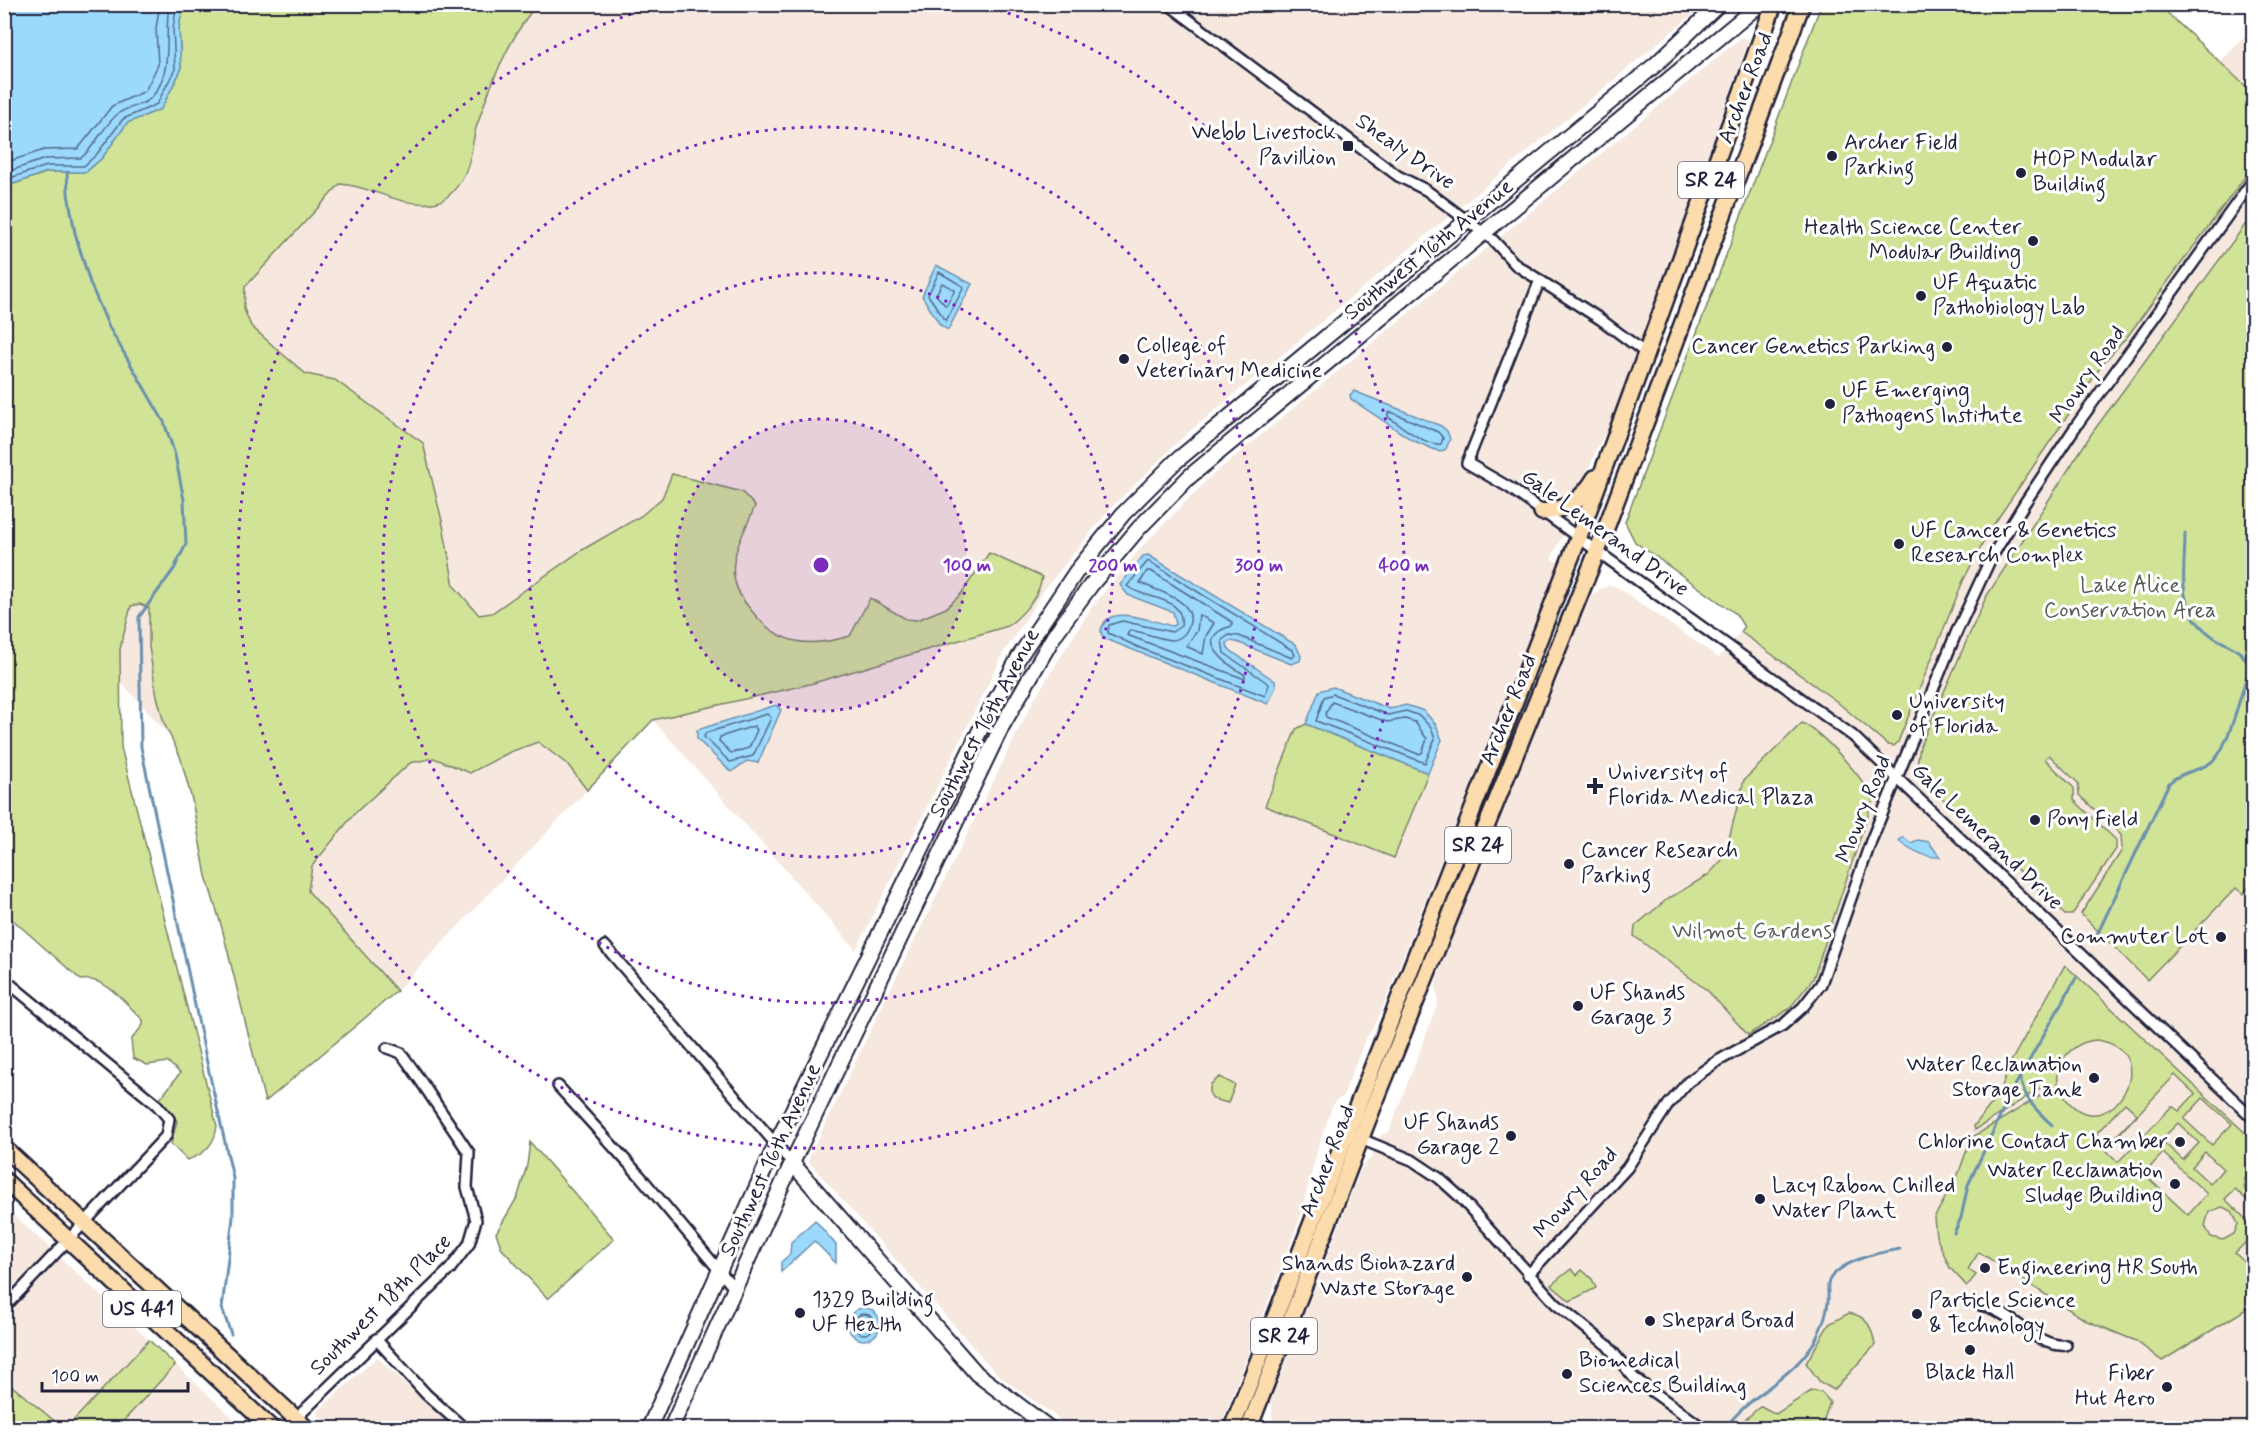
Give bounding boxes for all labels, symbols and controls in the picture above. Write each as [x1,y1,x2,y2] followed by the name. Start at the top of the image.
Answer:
[1712,28,1780,148] street label: Archer Road
[1350,107,1460,197] street label: Shealy Drive
[1191,119,1336,172] place label: Webb Livestock Pavillion
[1844,129,1958,185] place label: Archer Field Parking
[1341,139,1355,153] marker: Webb Livestock Pavillion
[2033,146,2158,202] place label: HOP Modular Building
[1825,149,1839,163] marker: Archer Field Parking
[1678,162,1744,198] road number: SR 24
[2014,166,2028,180] marker: HOP Modular Building
[1338,173,1520,327] street label: Southwest 16th Avenue
[1804,214,2022,270] place label: Health Science Center Modular Building
[2026,234,2040,248] marker: Health Science Center Modular Building
[1933,269,2085,325] place label: UF Aquatic Pathobiology Lab
[1914,289,1928,303] marker: UF Aquatic Pathobiology Lab
[2044,320,2132,430] street label: Mowry Road
[1136,332,1323,385] place label: College of Veterinary Medicine
[1691,333,1935,362] place label: Cancer Genetics Parking
[1940,340,1954,354] marker: Cancer Genetics Parking
[1117,352,1131,366] marker: College of Veterinary Medicine
[1842,377,2023,431] place label: UF Emerging Pathogens Institute
[1823,397,1837,411] marker: UF Emerging Pathogens Institute
[1516,463,1694,603] street label: Gale Lemerand Drive
[1911,517,2117,570] place label: UF Cancer & Genetics Research Complex
[1892,537,1906,551] marker: UF Cancer & Genetics Research Complex
[943,554,991,578] text: 100 m
[1088,554,1138,578] text: 200 m
[1235,554,1283,578] text: 300 m
[1379,554,1429,578] text: 400 m
[811,555,831,575] centre of rings
[2044,572,2216,625] park label: Lake Alice Conservation Area
[923,623,1047,822] street label: Southwest 16th Avenue
[1474,650,1544,770] street label: Archer Road
[1909,688,2005,741] place label: University of Florida
[1890,708,1904,722] marker: University of Florida
[1830,751,1898,867] street label: Mowry Road
[1905,757,2069,917] street label: Gale Lemerand Drive
[1608,759,1814,812] place label: University of Florida Medical Plaza
[1586,777,1604,795] marker: University of Florida Medical Plaza
[2047,806,2138,834] place label: Pony Field
[2028,813,2042,827] marker: Pony Field
[1445,827,1511,863] road number: SR 24
[1581,837,1738,893] place label: Cancer Research Parking
[1562,857,1576,871] marker: Cancer Research Parking
[1672,918,1832,946] park label: Wilmot Gardens
[2060,923,2209,951] place label: Commuter Lot
[2214,930,2228,944] marker: Commuter Lot
[1590,979,1686,1035] place label: UF Shands Garage 3
[1571,999,1585,1013] marker: UF Shands Garage 3
[1906,1051,2082,1105] place label: Water Reclamation Storage Tank
[714,1059,828,1261] street label: Southwest 16th Avenue
[2087,1071,2101,1085] marker: Water Reclamation Storage Tank
[1294,1101,1362,1221] street label: Archer Road
[1404,1109,1499,1165] place label: UF Shands Garage 2
[1917,1128,2168,1156] place label: Chlorine Contact Chamber
[1504,1129,1518,1143] marker: UF Shands Garage 2
[2173,1135,2187,1149] marker: Chlorine Contact Chamber
[1528,1141,1624,1245] street label: Mowry Road
[1987,1157,2163,1213] place label: Water Reclamation Sludge Building
[1772,1172,1955,1225] place label: Lacy Rabon Chilled Water Plant
[2168,1177,2182,1191] marker: Water Reclamation Sludge Building
[1753,1192,1767,1206] marker: Lacy Rabon Chilled Water Plant
[304,1228,458,1382] street label: Southwest 18th Place
[1282,1250,1455,1304] place label: Shands Biohazard Waste Storage
[1997,1254,2198,1285] place label: Engineering HR South
[1978,1261,1992,1275] marker: Engineering HR South
[1460,1270,1474,1284] marker: Shands Biohazard Waste Storage
[812,1286,934,1339] place label: 1329 Building UF Health
[1929,1287,2076,1343] place label: Particle Science & Technology
[103,1291,181,1327] road number: US 441
[793,1306,807,1320] marker: 1329 Building UF Health
[1662,1307,1794,1335] place label: Shepard Broad
[1910,1307,1924,1321] marker: Particle Science & Technology
[1643,1314,1657,1328] marker: Shepard Broad
[1251,1318,1317,1354] road number: SR 24
[1963,1343,1977,1357] marker: Black Hall
[1579,1347,1747,1401] place label: Biomedical Sciences Building
[42,1355,188,1393] scale bar
[1925,1359,2015,1387] place label: Black Hall
[2075,1360,2155,1413] place label: Fiber Hut Aero
[51,1365,99,1389] text: 100 m
[1560,1367,1574,1381] marker: Biomedical Sciences Building
[2160,1380,2174,1394] marker: Fiber Hut Aero

